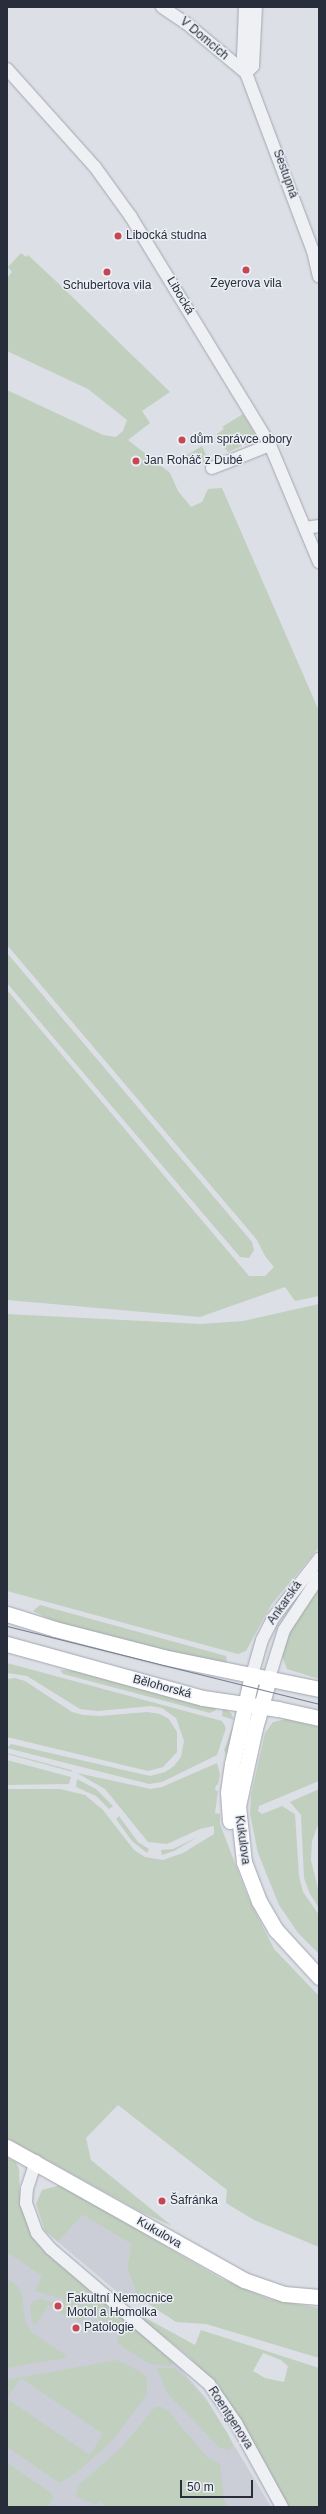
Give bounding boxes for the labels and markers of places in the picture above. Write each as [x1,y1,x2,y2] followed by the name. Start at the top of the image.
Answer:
[126,229,207,243] place label: Libocká studna
[113,231,123,241] marker: Libocká studna
[241,265,251,275] marker: Zeyerova vila
[102,267,112,277] marker: Schubertova vila
[210,277,282,291] place label: Zeyerova vila
[63,279,151,293] place label: Schubertova vila
[190,433,292,447] place label: dům správce obory
[177,435,187,445] marker: dům správce obory
[144,454,243,468] place label: Jan Roháč z Dubé
[131,456,141,466] marker: Jan Roháč z Dubé
[170,2194,218,2208] place label: Šafránka
[157,2196,167,2206] marker: Šafránka
[67,2292,173,2320] place label: Fakultní Nemocnice Motol a Homolka
[52,2300,64,2312] marker: Fakultní Nemocnice Motol a Homolka
[84,2321,134,2335] place label: Patologie
[71,2323,81,2333] marker: Patologie

